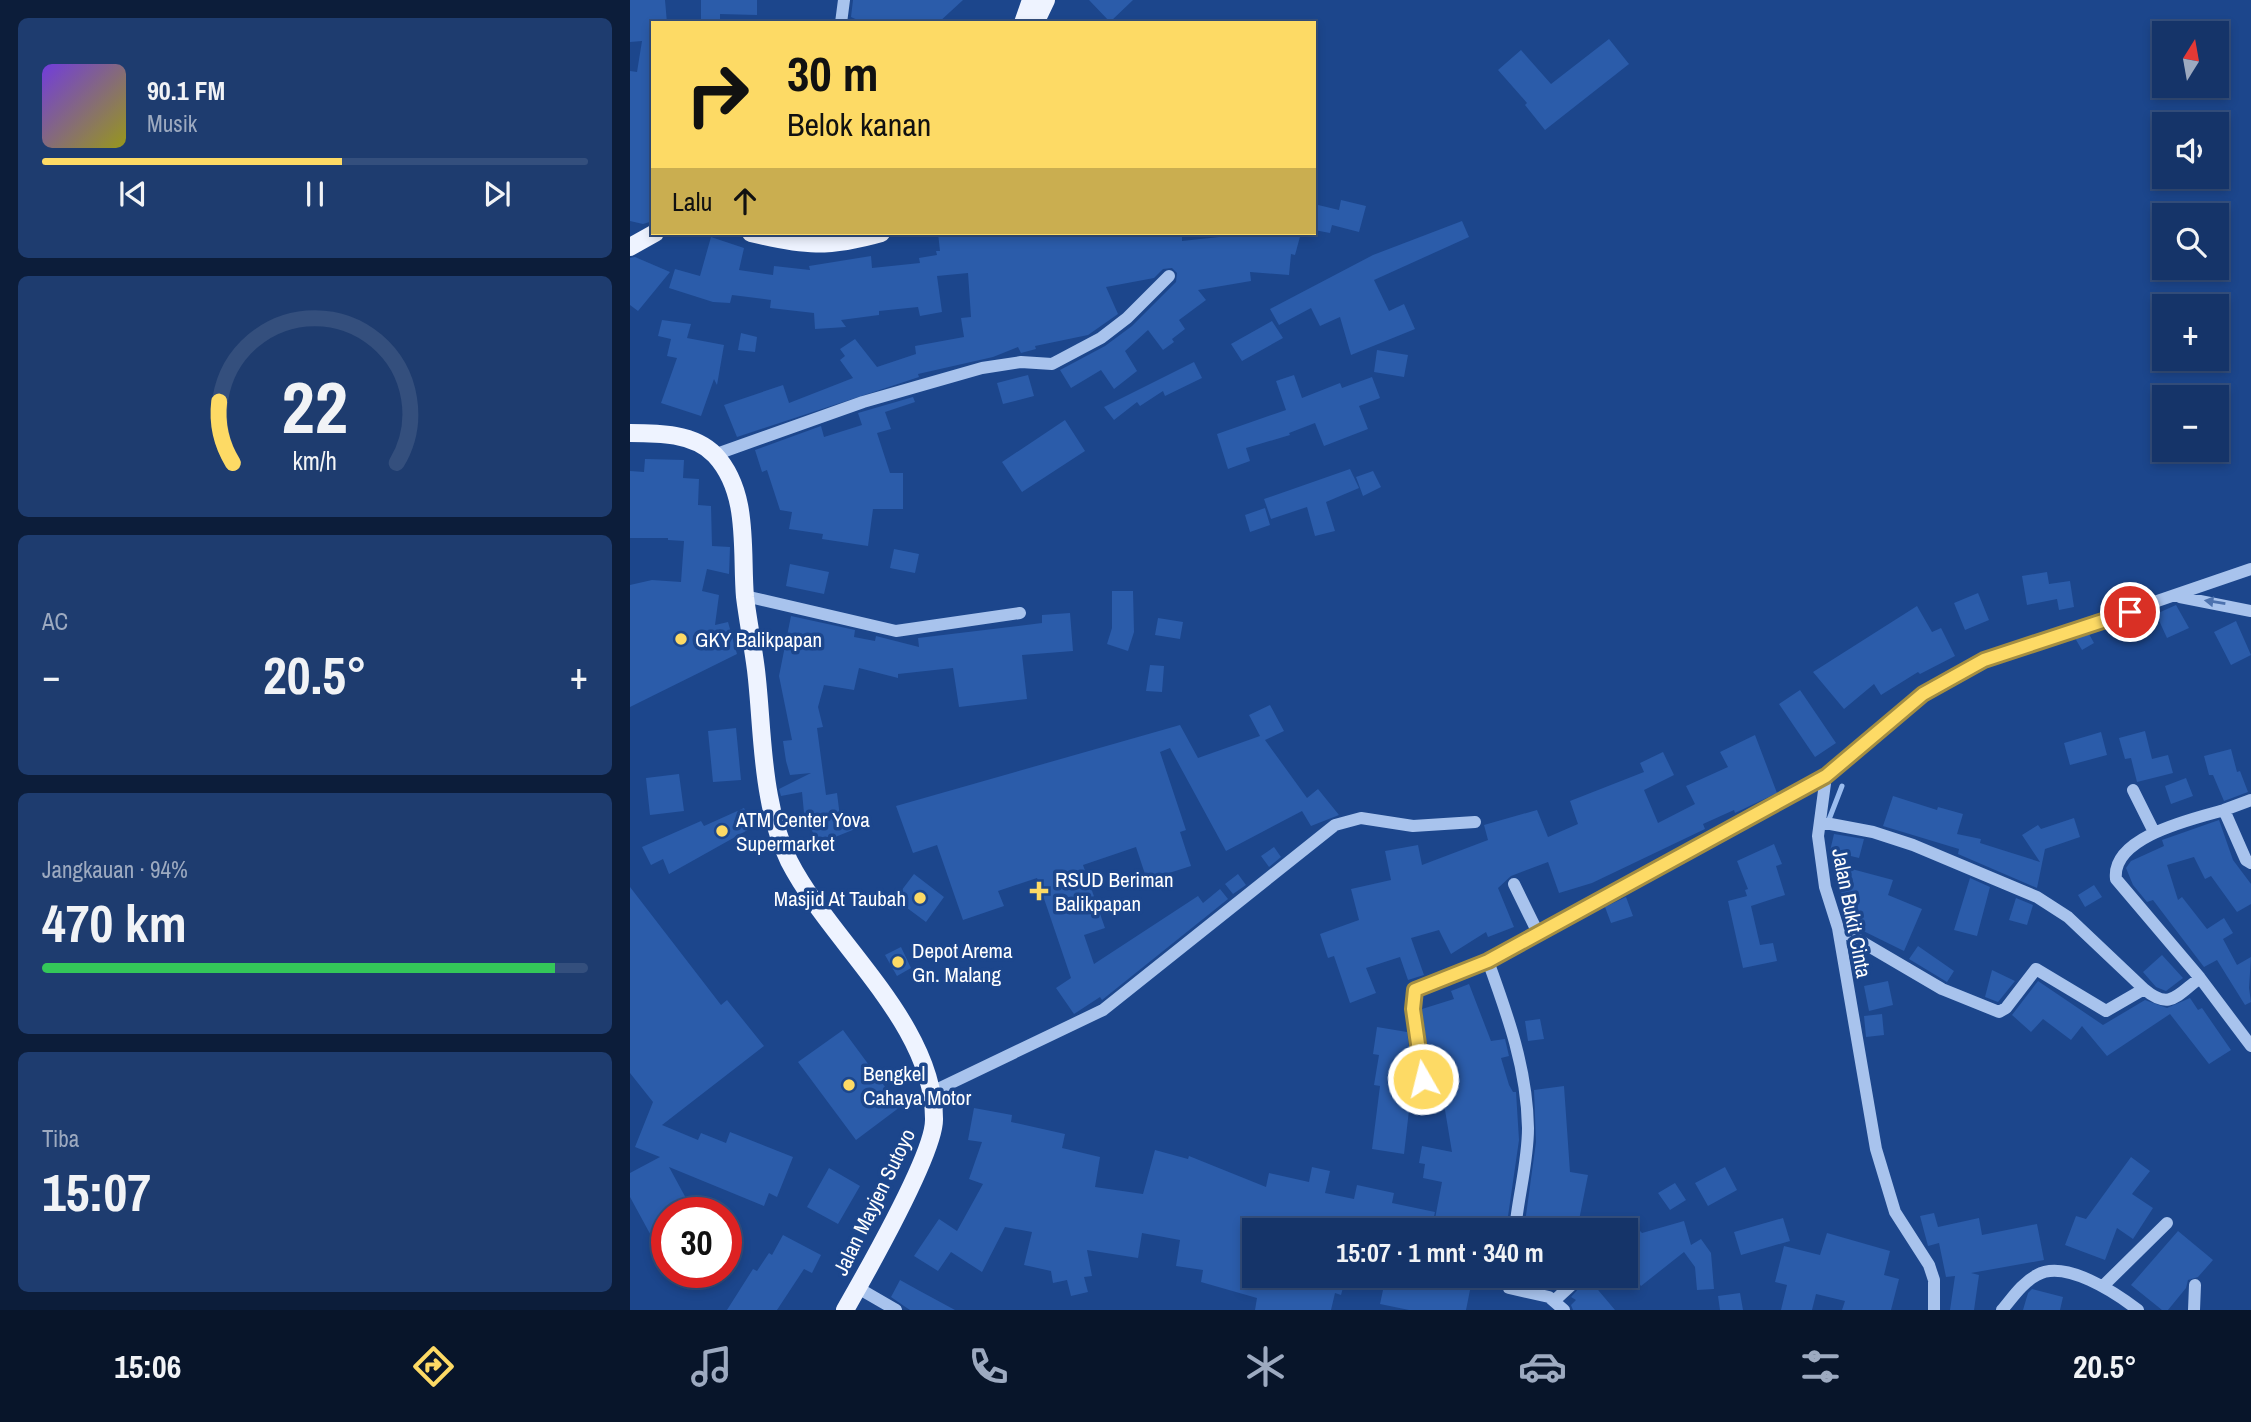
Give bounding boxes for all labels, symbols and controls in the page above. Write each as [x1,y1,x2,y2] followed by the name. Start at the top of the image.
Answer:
[2152,21,2230,98] north arrow
[2152,21,2229,462] map controls
[787,40,879,106] text: 30 m
[672,49,763,140] icon: right
[147,73,225,108] text: 90.1 FM
[787,103,931,146] text: Belok kanan
[147,108,197,139] text: Musik
[2152,112,2229,189] button: sound
[114,175,152,213] icon: previous
[296,175,334,213] icon: pause
[478,175,516,213] icon: next
[726,182,764,220] icon: ahead
[672,184,712,219] text: Lalu
[2152,203,2229,280] button: search
[2152,294,2229,371] button: +
[282,358,348,456] text: 22
[2152,385,2229,462] button: −
[293,443,337,477] text: km/h
[2100,582,2160,642] pin
[2111,593,2149,631] icon: arrive
[2204,597,2226,608] one-way arrow
[42,606,68,637] text: AC
[695,625,822,654] place label: GKY Balikpapan
[673,631,689,647] marker: GKY Balikpapan
[263,640,367,710] text: 20.5°
[42,650,60,701] text: −
[570,650,588,701] text: +
[735,805,870,858] place label: ATM Center Yova Supermarket
[714,823,730,839] marker: ATM Center Yova Supermarket
[1825,846,1879,981] street label: Jalan Bukit Cinta
[42,854,188,885] text: Jangkauan · 94%
[1055,865,1174,918] place label: RSUD Beriman Balikpapan
[1029,881,1049,901] marker: RSUD Beriman Balikpapan
[774,884,906,913] place label: Masjid At Taubah
[42,888,187,958] text: 470 km
[912,890,928,906] marker: Masjid At Taubah
[912,936,1013,989] place label: Depot Arema Gn. Malang
[890,954,906,970] marker: Depot Arema Gn. Malang
[1386,1042,1460,1116] position arrow
[863,1059,971,1112] place label: Bengkel Cahaya Motor
[841,1077,857,1093] marker: Bengkel Cahaya Motor
[42,1123,79,1154] text: Tiba
[826,1124,922,1280] street label: Jalan Mayjen Sutoyo
[42,1157,151,1227] text: 15:07
[651,1197,742,1288] speed limit sign: 30
[1336,1235,1544,1270] text: 15:07 · 1 mnt · 340 m
[409,1342,458,1391] icon: directions
[687,1342,736,1391] icon: music
[964,1342,1013,1391] icon: phone
[1241,1342,1290,1391] icon: climate
[1518,1342,1567,1391] icon: car
[1796,1342,1845,1391] icon: filters
[114,1345,181,1388] text: 15:06
[2073,1345,2137,1388] text: 20.5°

